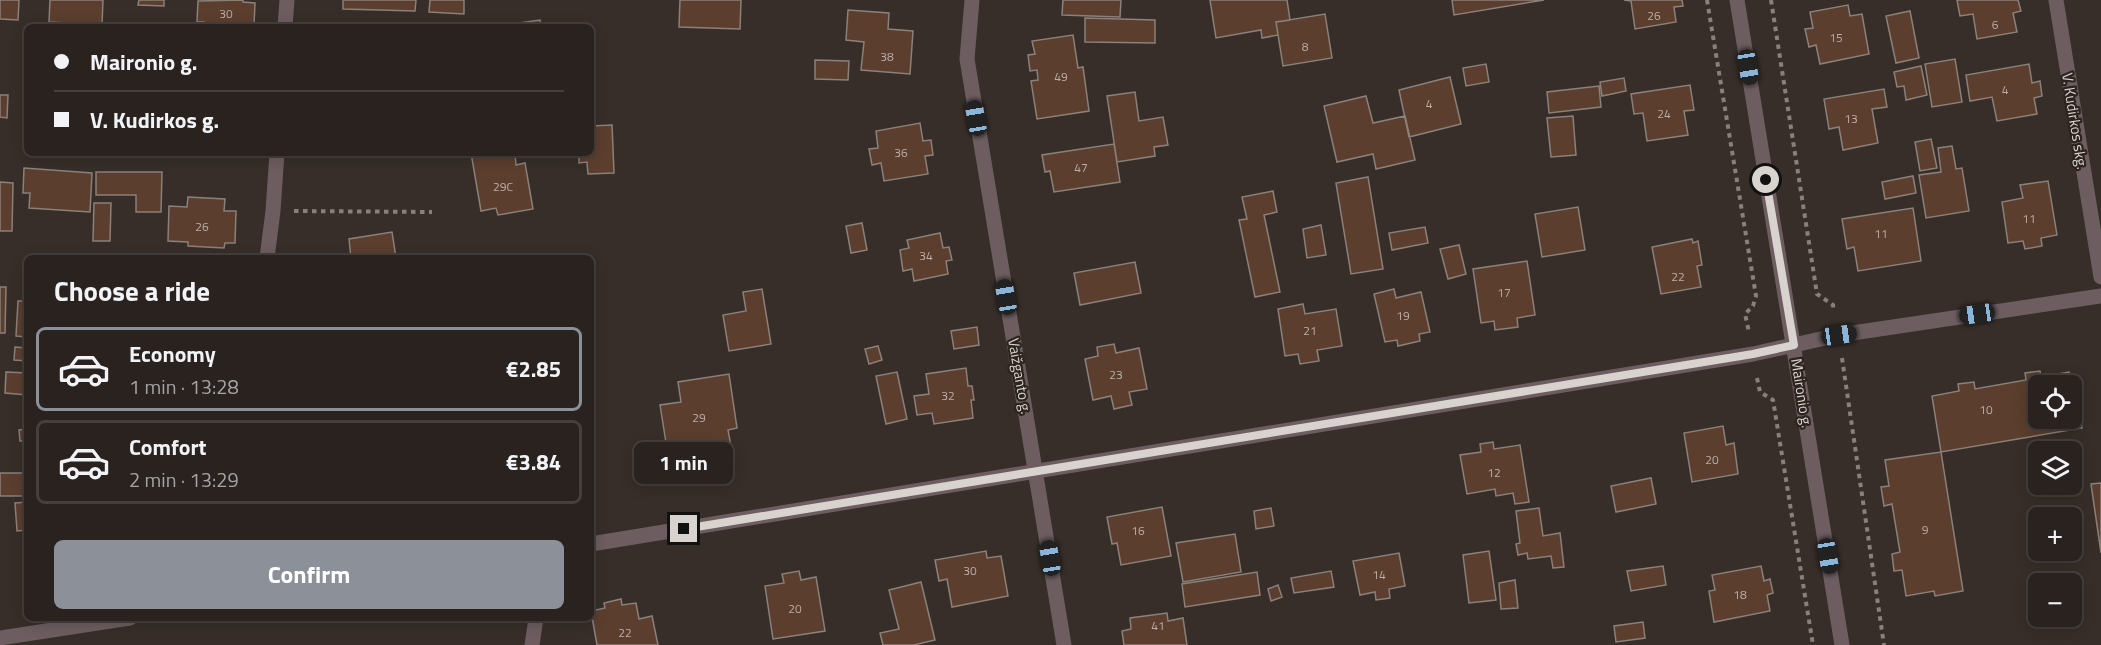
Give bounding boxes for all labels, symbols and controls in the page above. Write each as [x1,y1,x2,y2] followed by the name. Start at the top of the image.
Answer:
[219,4,233,23] house number: 30
[1647,6,1661,25] house number: 26
[1992,15,1999,34] house number: 6
[1829,28,1843,47] house number: 15
[1302,37,1309,56] house number: 8
[90,45,197,79] text: Maironio g.
[880,47,894,66] house number: 38
[1736,48,1760,86] car
[1054,67,1068,86] house number: 49
[2056,71,2094,171] street label: V. Kudirkos skg.
[2002,80,2009,99] house number: 4
[1426,94,1433,113] house number: 4
[964,99,988,137] car
[90,103,219,137] text: V. Kudirkos g.
[1657,104,1671,123] house number: 24
[1844,109,1858,128] house number: 13
[894,143,908,162] house number: 36
[1074,158,1088,177] house number: 47
[1752,166,1779,193] route start
[493,177,513,196] house number: 29C
[2022,209,2036,228] house number: 11
[195,217,209,236] house number: 26
[1874,224,1888,243] house number: 11
[919,246,933,265] house number: 34
[1671,267,1685,286] house number: 22
[54,270,210,311] text: Choose a ride
[994,278,1018,316] car
[1497,283,1511,302] house number: 17
[1958,303,1996,325] car
[1396,306,1410,325] house number: 19
[1303,321,1317,340] house number: 21
[1820,324,1858,346] car
[1002,336,1038,416] street label: Vaižganto g.
[129,337,216,371] text: Economy
[57,342,111,396] icon: car
[506,352,561,386] text: €2.85
[1785,357,1819,429] street label: Maironio g.
[1109,365,1123,384] house number: 23
[129,371,239,402] text: 1 min · 13:28
[2028,375,2082,627] map controls
[2028,375,2082,429] button: locate
[941,386,955,405] house number: 32
[1979,400,1993,419] house number: 10
[692,408,706,427] house number: 29
[129,430,207,464] text: Comfort
[57,435,111,489] icon: car
[2028,441,2082,495] button: layers
[634,442,734,484] callout: 1 min
[506,445,561,479] text: €3.84
[659,447,708,478] text: 1 min
[1705,450,1719,469] house number: 20
[1487,463,1501,482] house number: 12
[129,464,239,495] text: 2 min · 13:29
[2028,507,2082,561] button: +
[670,515,697,542] route end
[1922,520,1929,539] house number: 9
[1131,521,1145,540] house number: 16
[1816,537,1840,575] car
[1038,539,1062,577] car
[54,540,564,609] button: Confirm
[963,561,977,580] house number: 30
[1372,565,1386,584] house number: 14
[2028,573,2082,627] button: −
[1733,585,1747,604] house number: 18
[788,599,802,618] house number: 20
[1151,616,1165,635] house number: 41
[618,623,632,642] house number: 22

